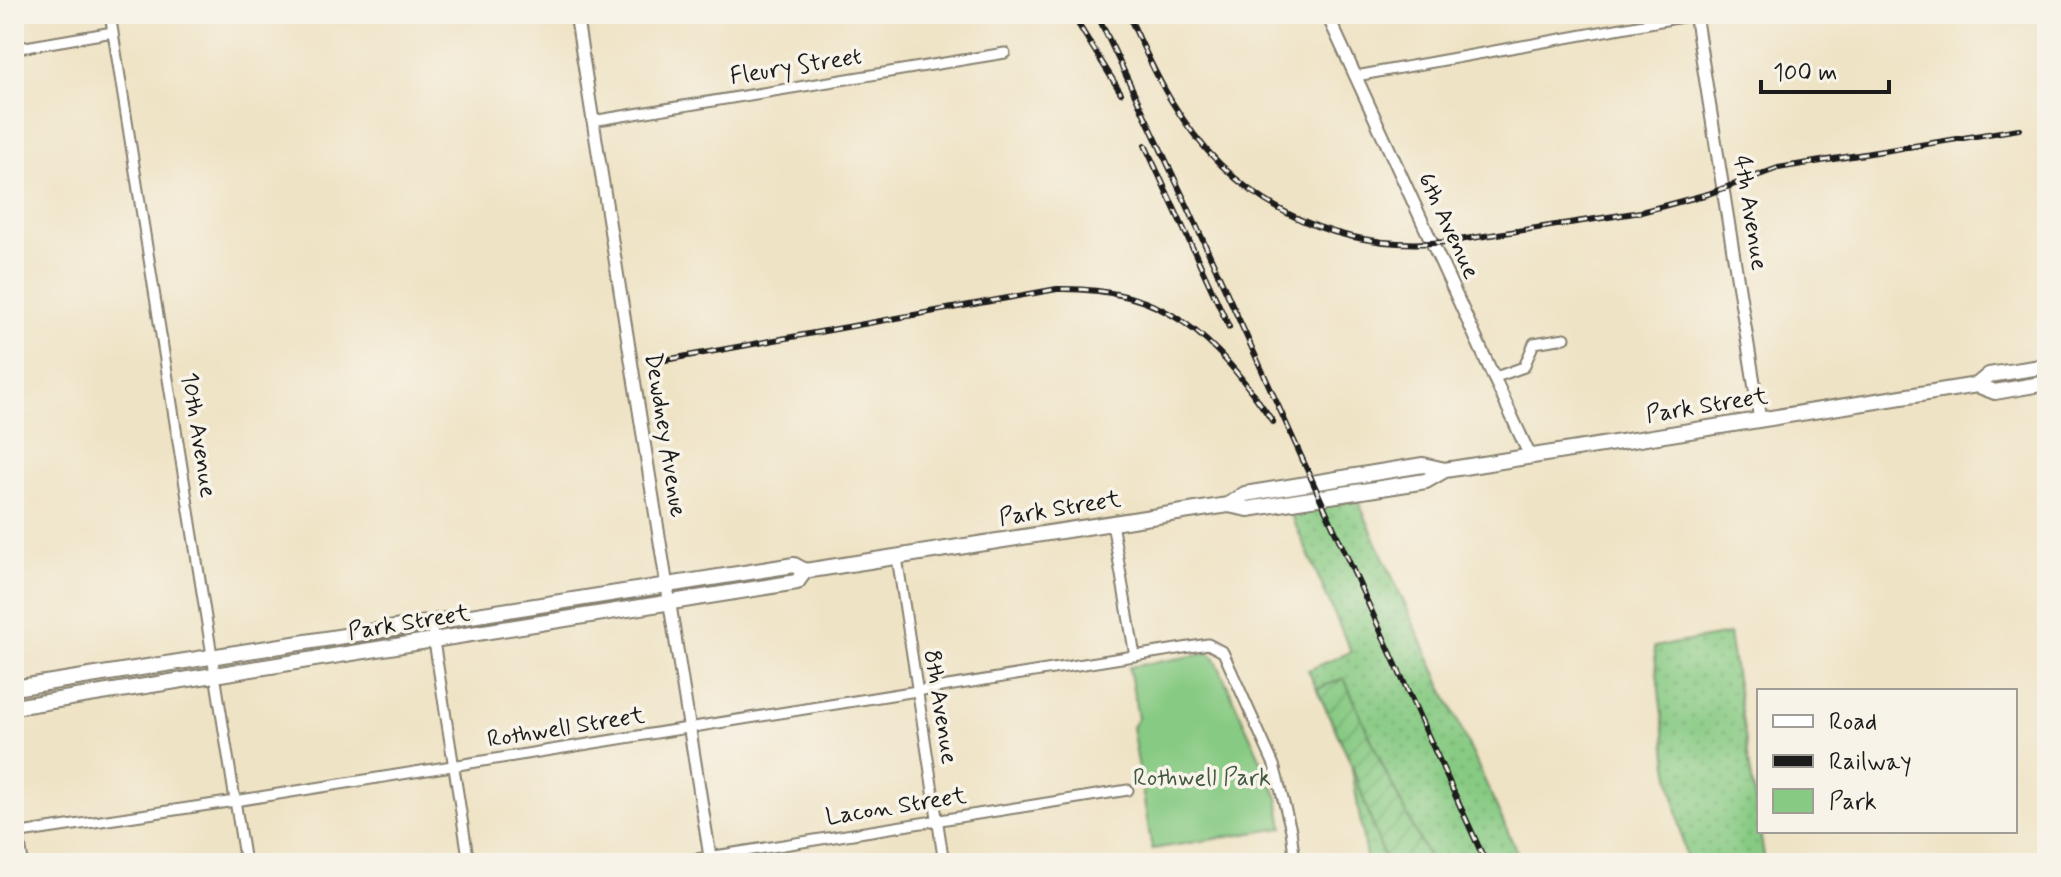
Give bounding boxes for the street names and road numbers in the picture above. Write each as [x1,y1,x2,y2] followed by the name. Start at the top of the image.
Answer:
[728,41,864,93] street label: Fleury Street
[1726,153,1774,273] street label: 4th Avenue
[1410,168,1486,284] street label: 6th Avenue
[637,351,693,519] street label: Dewdney Avenue
[173,370,223,500] street label: 10th Avenue
[1644,381,1770,431] street label: Park Street
[997,484,1123,534] street label: Park Street
[346,598,472,648] street label: Park Street
[916,648,964,767] street label: 8th Avenue
[485,700,647,756] street label: Rothwell Street
[823,781,969,833] street label: Lacon Street

